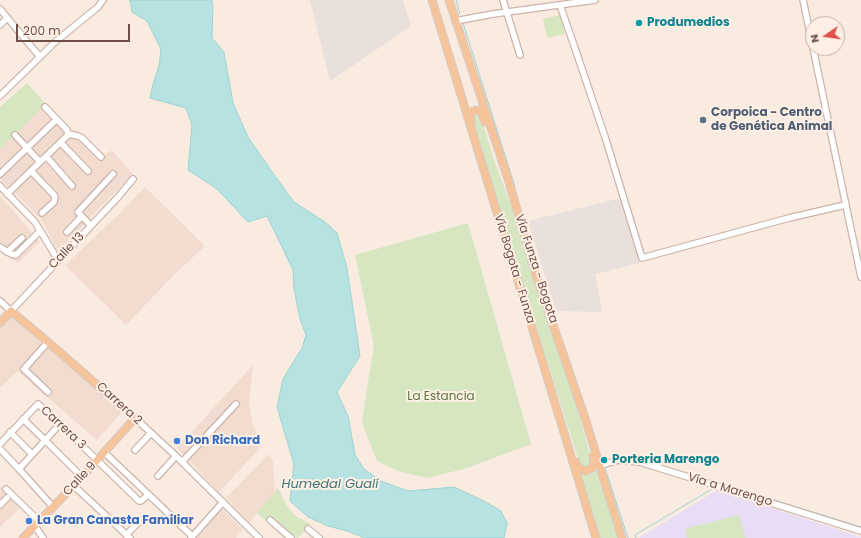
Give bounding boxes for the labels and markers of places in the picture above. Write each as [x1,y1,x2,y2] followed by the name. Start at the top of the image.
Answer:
[647,16,730,30] place label: Produmedios
[634,18,644,28] marker: Produmedios
[711,106,832,134] place label: Corpoica - Centro de Genética Animal
[698,115,708,125] marker: Corpoica - Centro de Genética Animal
[185,434,260,448] place label: Don Richard
[172,436,182,446] marker: Don Richard
[612,453,719,467] place label: Porteria Marengo
[599,455,609,465] marker: Porteria Marengo
[37,514,194,528] place label: La Gran Canasta Familiar
[24,516,34,526] marker: La Gran Canasta Familiar

